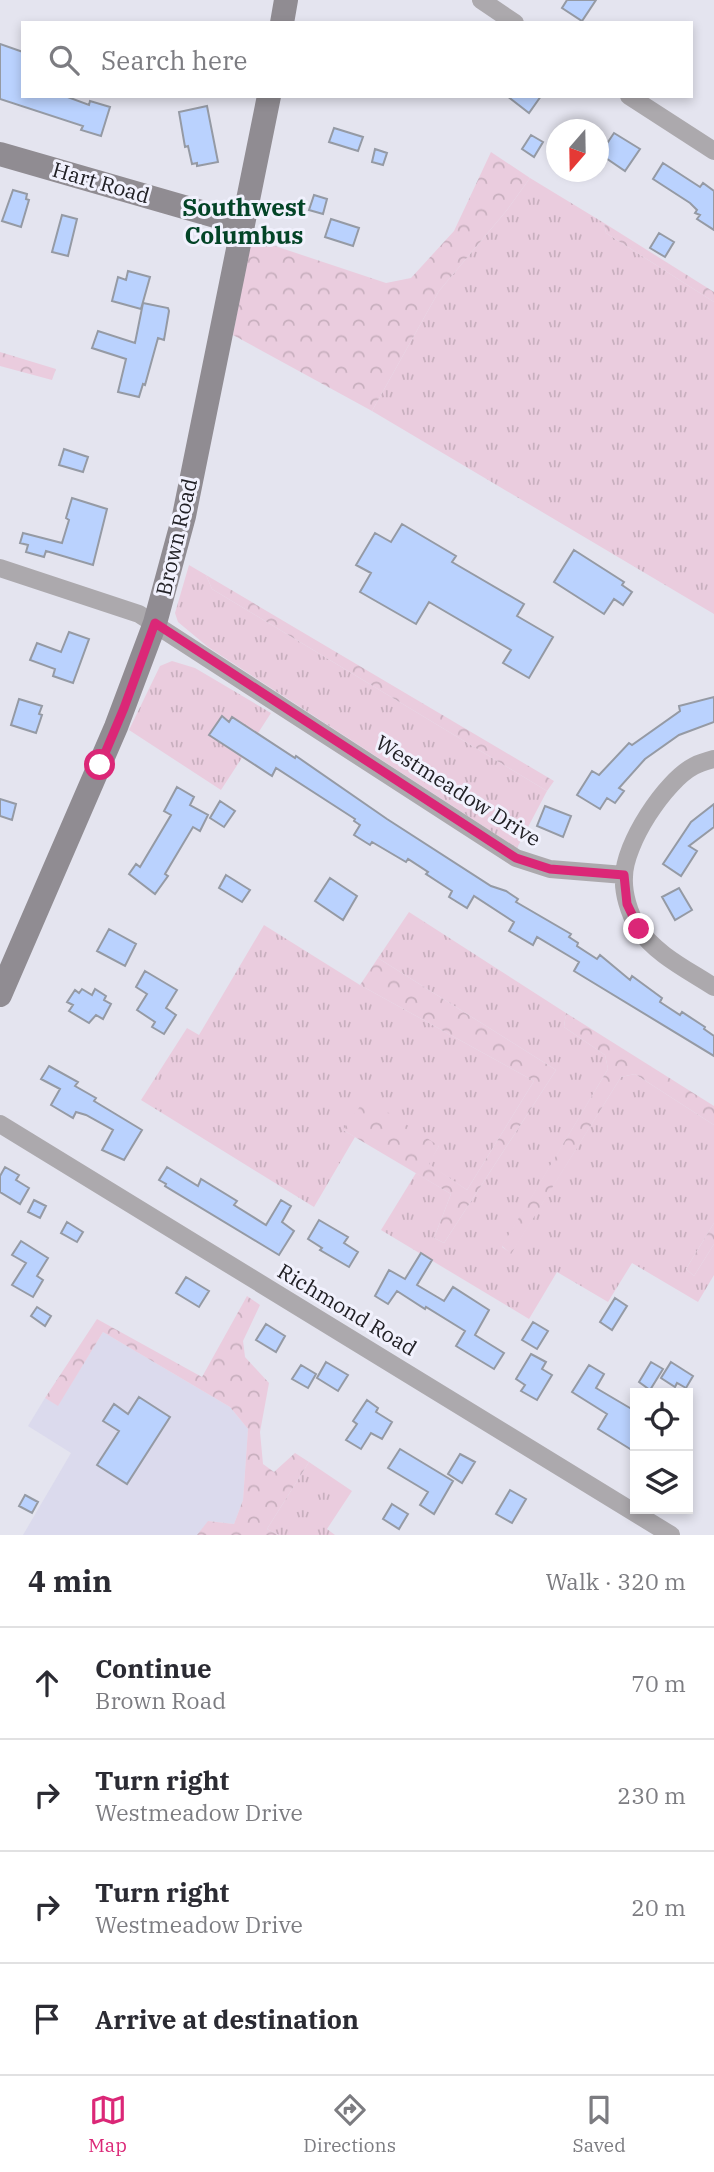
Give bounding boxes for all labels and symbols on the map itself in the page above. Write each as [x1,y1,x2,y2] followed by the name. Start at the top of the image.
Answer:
[546,119,609,182] north arrow
[49,155,153,209] street label: Hart Road
[182,191,306,251] district label: Southwest Columbus
[149,475,203,598] street label: Brown Road
[371,728,546,852] street label: Westmeadow Drive
[84,749,115,780] route start
[623,913,654,944] route end
[273,1257,422,1362] street label: Richmond Road

